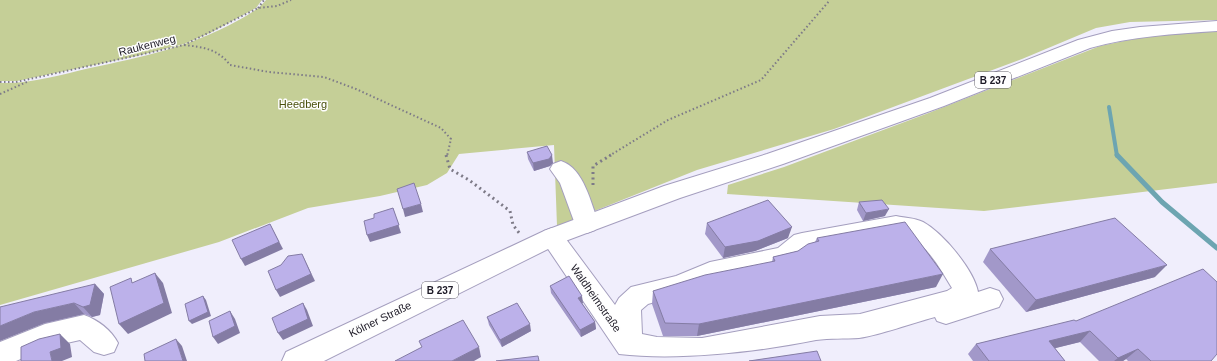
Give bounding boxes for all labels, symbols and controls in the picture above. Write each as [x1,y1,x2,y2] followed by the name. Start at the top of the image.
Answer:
[117,32,177,58] street label: Raukenweg
[975,72,1011,88] road number: B 237
[279,98,327,110] park label: Heedberg
[568,262,624,334] street label: Waldheimstraße
[422,282,458,298] road number: B 237
[347,299,413,339] street label: Kölner Straße

